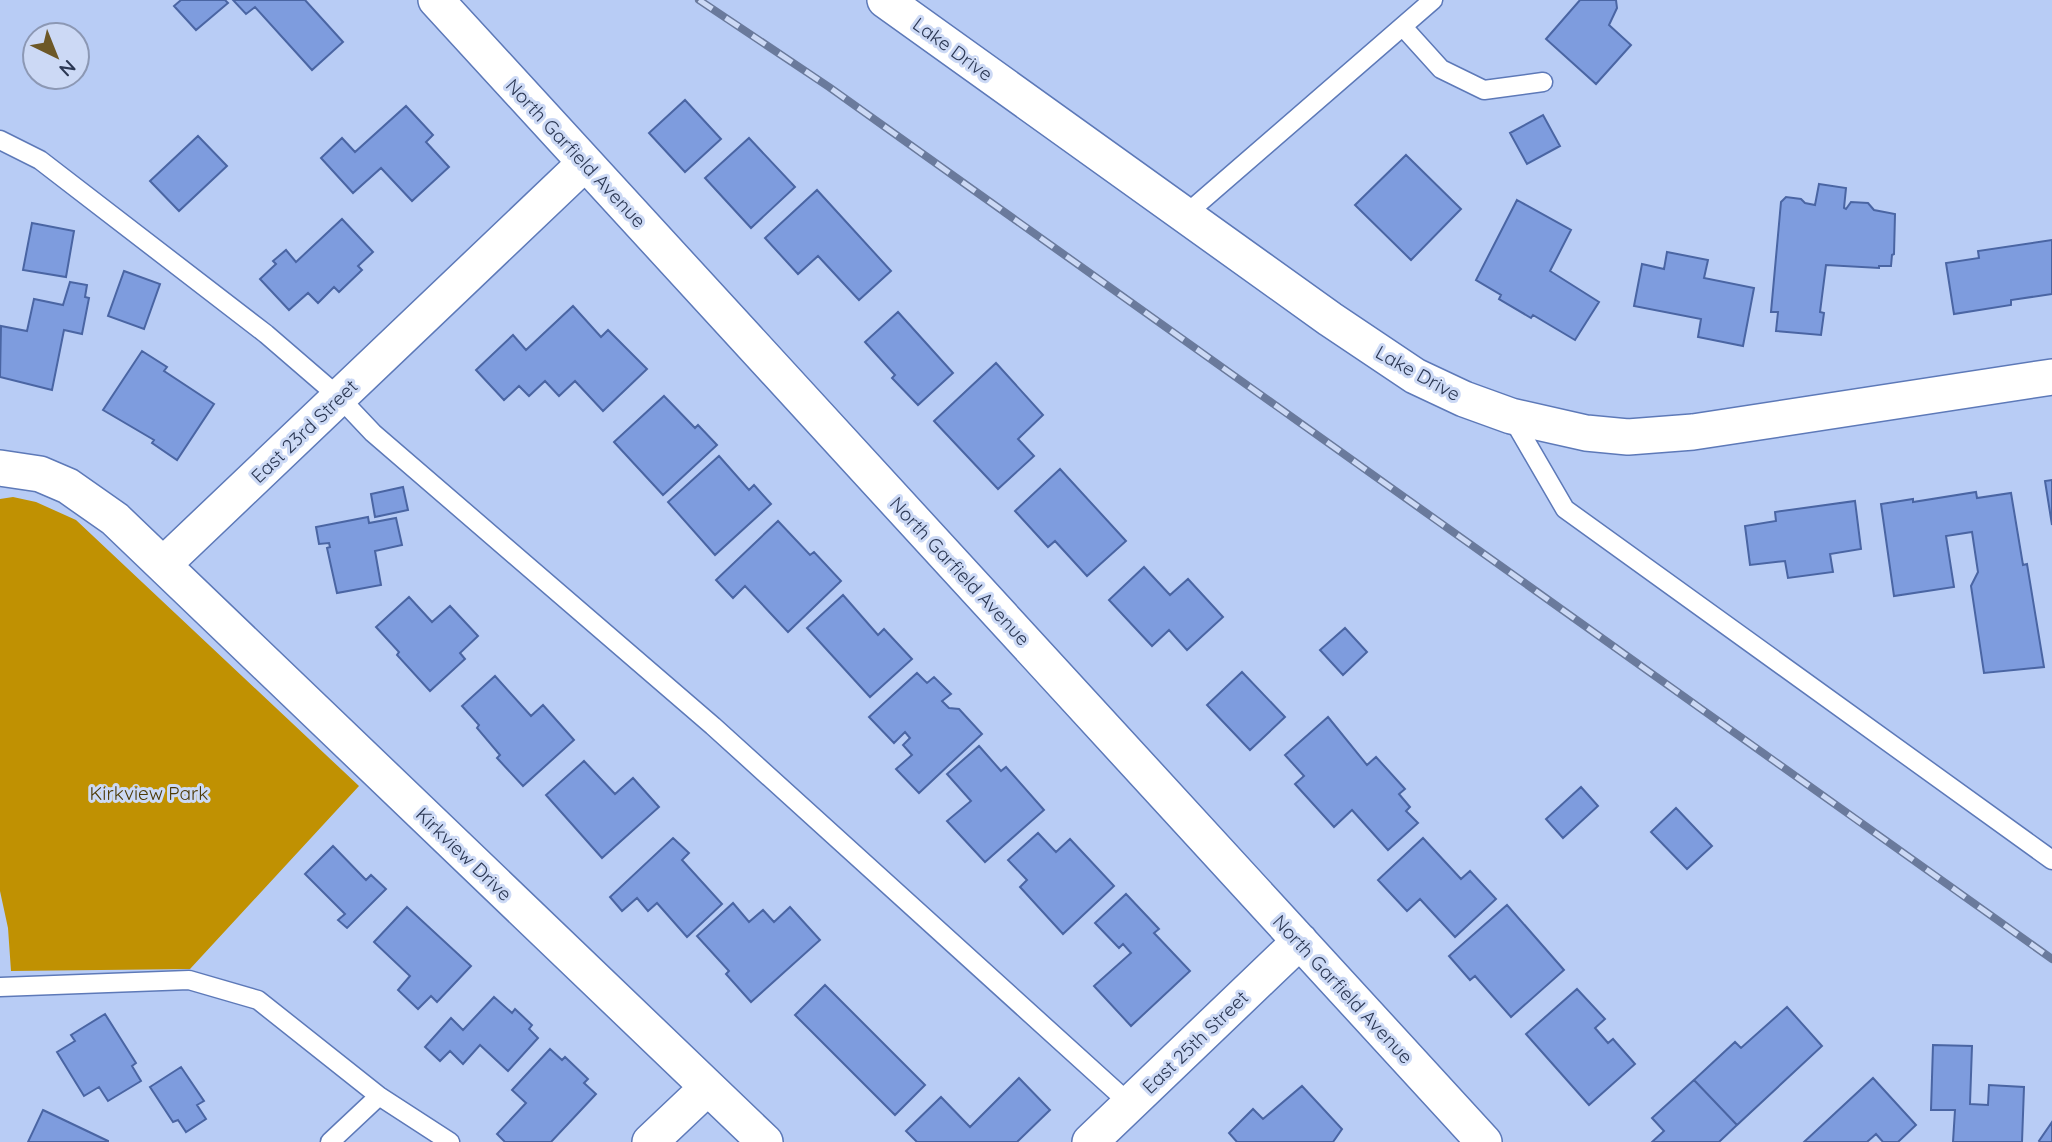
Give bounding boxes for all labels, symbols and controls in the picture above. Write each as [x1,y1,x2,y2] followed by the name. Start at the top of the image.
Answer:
[908,12,998,86] street label: Lake Drive
[21,21,91,91] north arrow
[54,55,81,82] text: N
[501,74,651,232] street label: North Garfield Avenue
[1371,340,1465,406] street label: Lake Drive
[246,374,362,488] street label: East 23rd Street
[885,492,1035,650] street label: North Garfield Avenue
[90,781,208,805] park label: Kirkview Park
[411,802,517,906] street label: Kirkview Drive
[1268,910,1418,1068] street label: North Garfield Avenue
[1137,985,1253,1099] street label: East 25th Street

